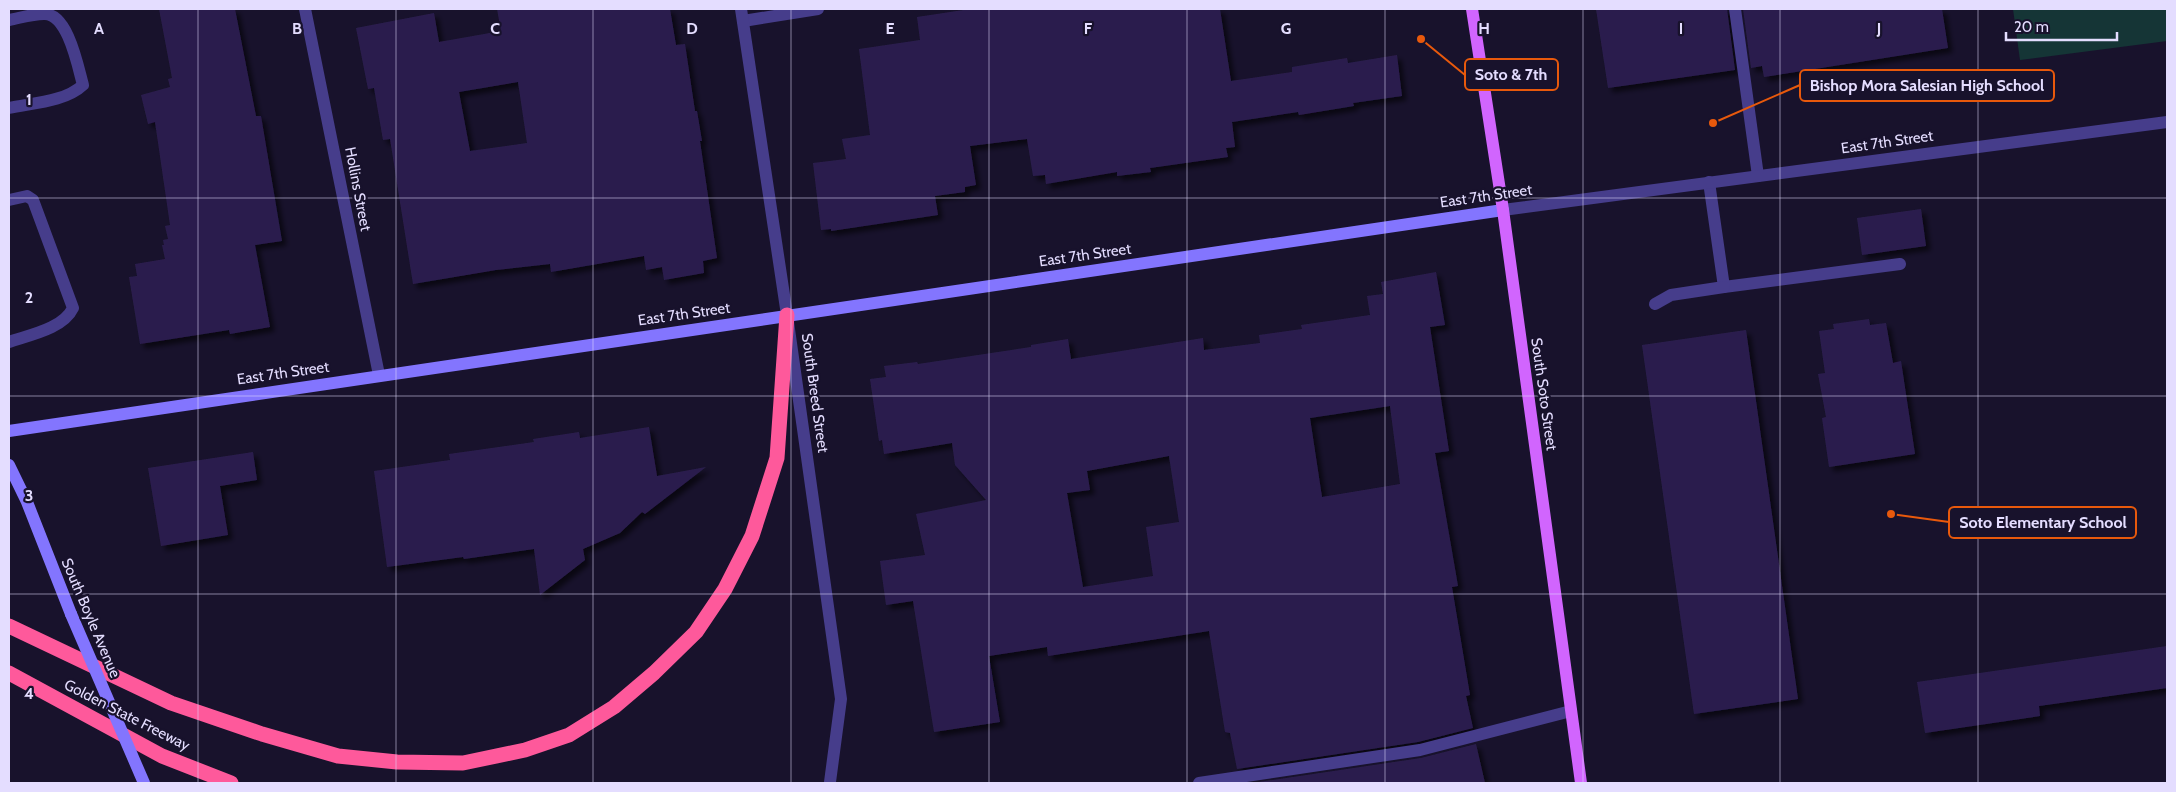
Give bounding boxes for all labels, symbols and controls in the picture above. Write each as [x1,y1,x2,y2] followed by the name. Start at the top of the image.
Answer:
[2006,10,2117,42] scale bar
[2014,18,2049,36] text: 20 m
[94,19,104,38] text: A
[292,19,302,38] text: B
[490,19,500,38] text: C
[686,19,698,38] text: D
[885,19,895,38] text: E
[1084,19,1093,38] text: F
[1281,19,1291,38] text: G
[1478,19,1490,38] text: H
[1679,19,1683,38] text: I
[1876,19,1881,38] text: J
[1465,59,1558,90] callout: Soto & 7th
[1475,65,1547,84] text: Soto & 7th
[1800,70,2054,101] callout: Bishop Mora Salesian High School
[1810,76,2044,95] text: Bishop Mora Salesian High School
[26,90,32,109] text: 1
[1840,127,1934,157] street label: East 7th Street
[341,145,375,233] street label: Hollins Street
[1439,181,1533,211] street label: East 7th Street
[1038,240,1132,270] street label: East 7th Street
[25,288,33,307] text: 2
[637,299,731,329] street label: East 7th Street
[798,332,832,454] street label: South Breed Street
[1527,337,1561,451] street label: South Soto Street
[236,358,330,388] street label: East 7th Street
[25,486,33,505] text: 3
[1949,507,2136,538] callout: Soto Elementary School
[1959,513,2127,532] text: Soto Elementary School
[58,556,124,681] street label: South Boyle Avenue
[61,676,193,755] street label: Golden State Freeway
[24,684,34,703] text: 4

